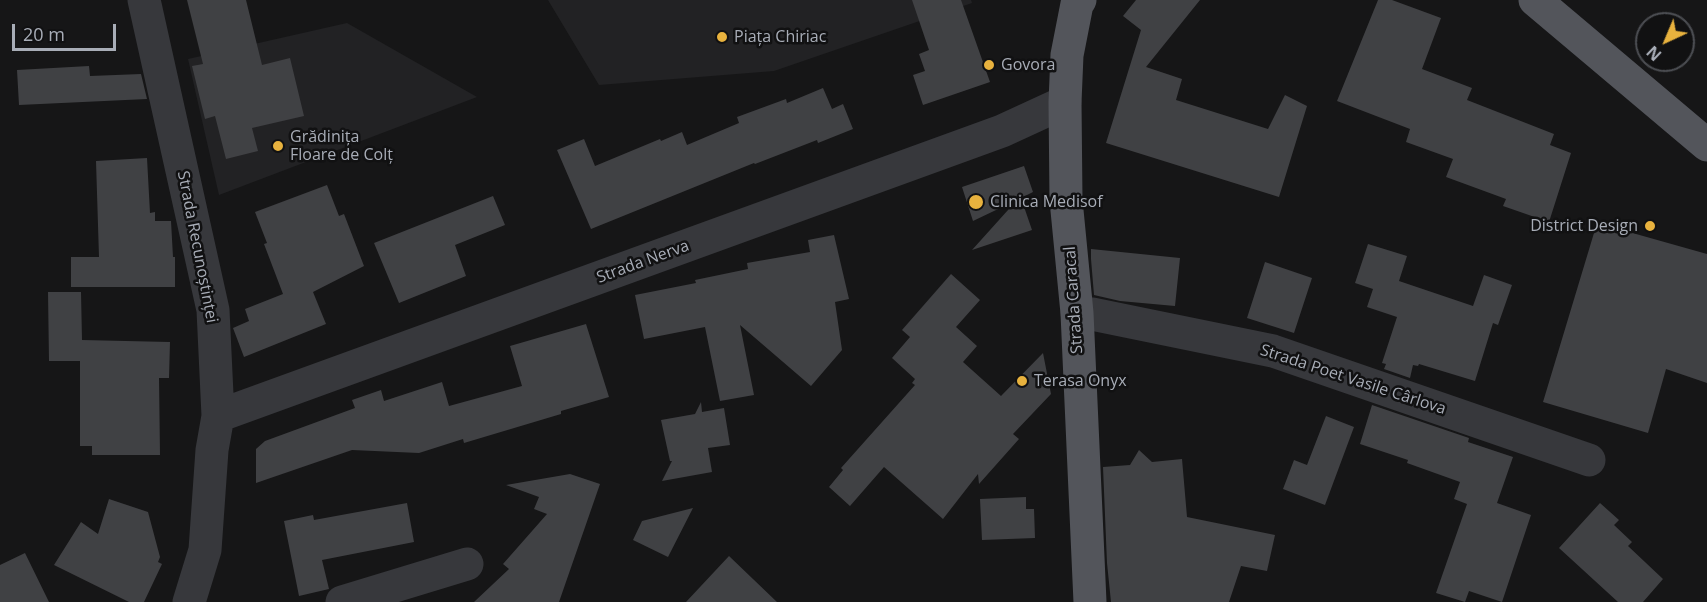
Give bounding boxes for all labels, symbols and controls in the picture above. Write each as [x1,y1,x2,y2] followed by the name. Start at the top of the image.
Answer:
[15,12,118,50] scale bar
[1635,12,1695,72] north arrow
[23,22,65,46] text: 20 m
[734,27,826,47] place label: Piața Chiriac
[715,30,729,44] marker: Piața Chiriac
[1642,41,1666,66] text: N
[1001,55,1055,75] place label: Govora
[982,58,996,72] marker: Govora
[290,127,393,165] place label: Grădinița Floare de Colț
[271,139,285,153] marker: Grădinița Floare de Colț
[173,169,221,325] street label: Strada Recunoștinței
[990,192,1103,212] place label: Clinica Medisof
[967,193,985,211] marker: Clinica Medisof
[1530,216,1638,236] place label: District Design
[1643,219,1657,233] marker: District Design
[594,236,692,288] street label: Strada Nerva
[1061,246,1087,354] street label: Strada Caracal
[1258,341,1448,419] street label: Strada Poet Vasile Cârlova
[1034,371,1127,391] place label: Terasa Onyx
[1015,374,1029,388] marker: Terasa Onyx

